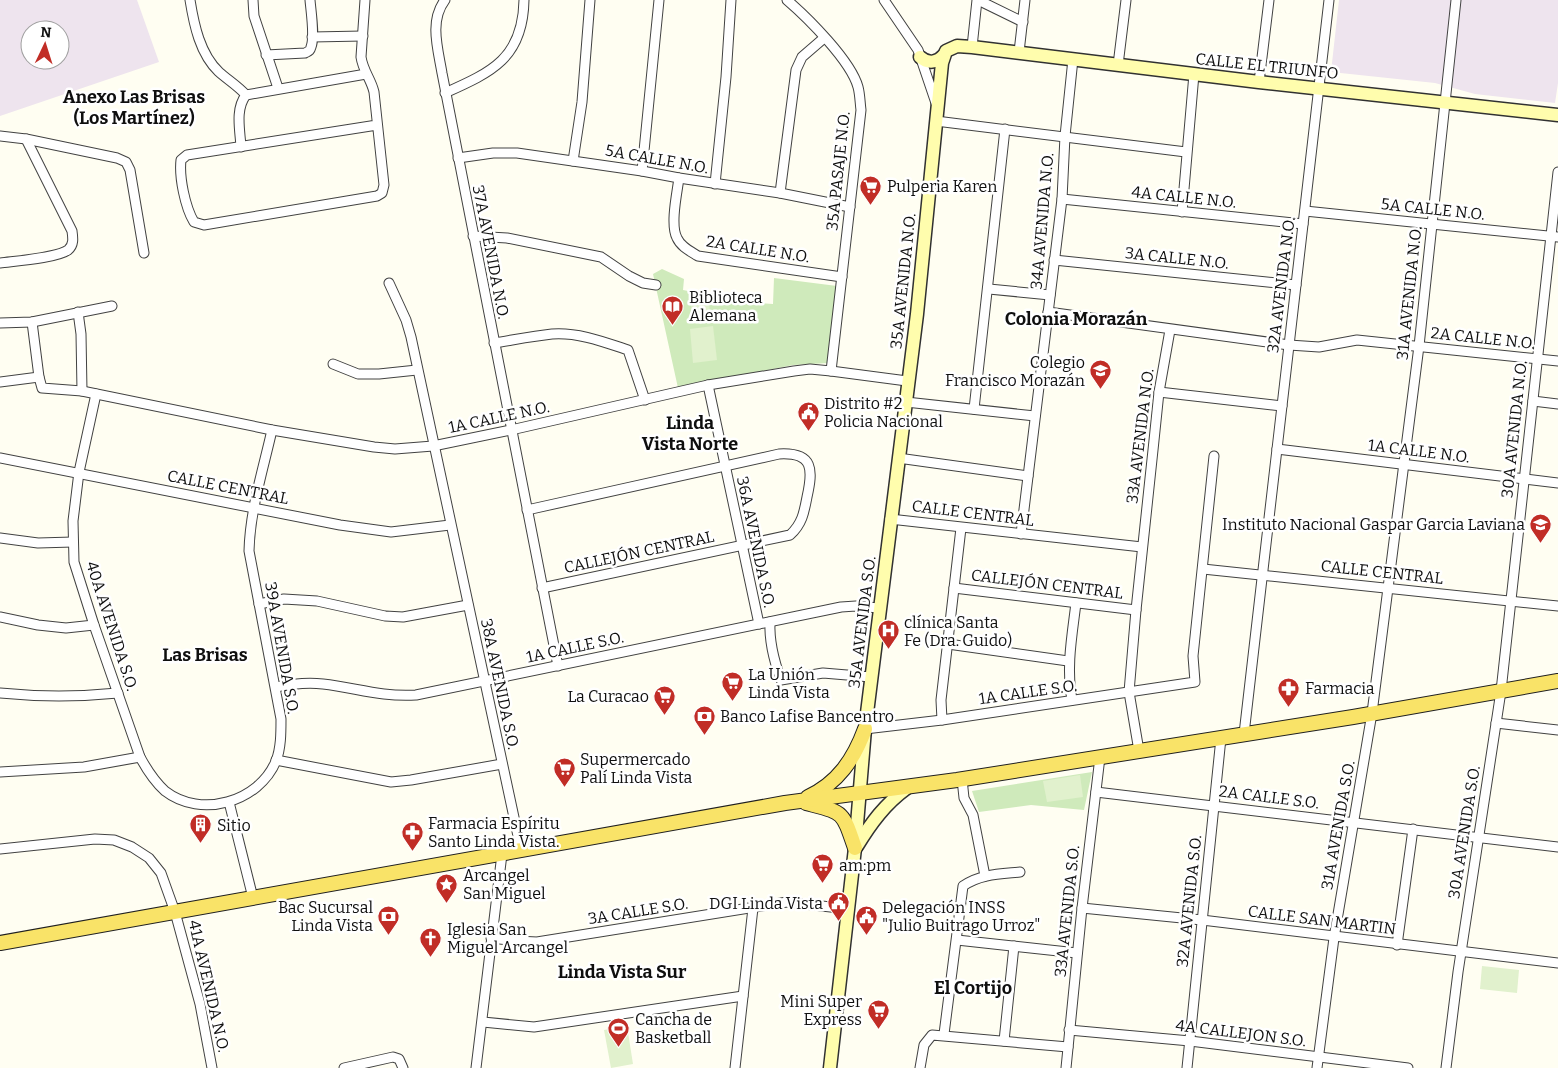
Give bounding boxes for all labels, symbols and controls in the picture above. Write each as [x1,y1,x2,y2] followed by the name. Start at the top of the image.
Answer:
[20,20,70,70] north arrow
[40,24,52,41] text: N
[1195,49,1339,83] street label: CALLE EL TRIUNFO
[63,86,205,129] district label: Anexo Las Brisas (Los Martínez)
[822,110,854,232] street label: 35A PASAJE N.O.
[604,141,710,177] street label: 5A CALLE N.O.
[1027,152,1057,290] street label: 34A AVENIDA N.O.
[859,174,883,205] supermarket icon: Pulperia Karen
[887,177,998,196] place label: Pulperia Karen
[1131,182,1237,212] street label: 4A CALLE N.O.
[469,183,513,321] street label: 37A AVENIDA N.O.
[1380,194,1486,224] street label: 5A CALLE N.O.
[886,212,920,350] street label: 35A AVENIDA N.O.
[1263,216,1299,354] street label: 32A AVENIDA N.O.
[1393,225,1425,361] street label: 31A AVENIDA N.O.
[705,231,811,267] street label: 2A CALLE N.O.
[1124,243,1230,273] street label: 3A CALLE N.O.
[689,288,763,325] place label: Biblioteca Alemana
[661,294,685,325] library icon: Biblioteca Alemana
[1005,308,1148,330] district label: Colonia Morazán
[1430,323,1536,353] street label: 2A CALLE N.O.
[945,353,1085,390] place label: Colegio Francisco Morazán
[1089,359,1113,390] school or university icon: Colegio Francisco Morazán
[1497,359,1531,499] street label: 30A AVENIDA N.O.
[1122,367,1158,505] street label: 33A AVENIDA N.O.
[824,394,943,431] place label: Distrito #2 Policia Nacional
[447,397,551,437] street label: 1A CALLE N.O.
[796,400,820,431] public building icon: Distrito #2 Policia Nacional
[642,412,738,455] district label: Linda Vista Norte
[1367,435,1471,467] street label: 1A CALLE N.O.
[166,466,290,508] street label: CALLE CENTRAL
[733,475,779,609] street label: 36A AVENIDA S.O.
[911,496,1035,530] street label: CALLE CENTRAL
[1529,512,1553,543] school or university icon: Instituto Nacional Gaspar Garcia Laviana
[1222,515,1525,534] place label: Instituto Nacional Gaspar Garcia Laviana
[562,526,716,577] street label: CALLEJÓN CENTRAL
[844,555,880,689] street label: 35A AVENIDA S.O.
[1320,556,1444,588] street label: CALLE CENTRAL
[82,559,142,693] street label: 40A AVENIDA S.O.
[970,564,1124,603] street label: CALLEJÓN CENTRAL
[261,580,303,716] street label: 39A AVENIDA S.O.
[904,613,1012,650] place label: clínica Santa Fe (Dra. Guido)
[477,617,523,751] street label: 38A AVENIDA S.O.
[876,619,900,650] hospital icon: clínica Santa Fe (Dra. Guido)
[525,627,625,667] street label: 1A CALLE S.O.
[162,644,248,666] district label: Las Brisas
[748,665,830,702] place label: La Unión Linda Vista
[720,671,744,702] supermarket icon: La Unión Linda Vista
[978,676,1078,708] street label: 1A CALLE S.O.
[1277,676,1301,707] pharmacy icon: Farmacia
[1305,679,1375,698] place label: Farmacia
[653,684,677,715] supermarket icon: La Curacao
[567,687,649,706] place label: La Curacao
[692,704,716,735] bank icon: Banco Lafise Bancentro
[720,707,894,726] place label: Banco Lafise Bancentro
[580,750,693,787] place label: Supermercado Palí Linda Vista
[552,756,576,787] supermarket icon: Supermercado Palí Linda Vista
[1317,759,1359,891] street label: 31A AVENIDA S.O.
[1444,764,1484,900] street label: 30A AVENIDA S.O.
[1218,781,1320,813] street label: 2A CALLE S.O.
[189,813,213,844] building icon: Sitio
[428,814,560,851] place label: Farmacia Espíritu Santo Linda Vista.
[217,816,251,835] place label: Sitio
[400,820,424,851] pharmacy icon: Farmacia Espíritu Santo Linda Vista.
[1173,834,1205,968] street label: 32A AVENIDA S.O.
[1051,844,1083,978] street label: 33A AVENIDA S.O.
[811,853,835,884] supermarket icon: am:pm
[839,856,891,875] place label: am:pm
[463,866,546,903] place label: Arcangel San Miguel
[435,872,459,903] place icon: Arcangel San Miguel
[827,891,851,922] public building icon: DGI Linda Vista
[587,894,689,928] street label: 3A CALLE S.O.
[709,894,823,913] place label: DGI Linda Vista
[278,898,373,935] place label: Bac Sucursal Linda Vista
[882,898,1041,935] place label: Delegación INSS "Julio Buitrago Urroz"
[1247,901,1398,939] street label: CALLE SAN MARTIN
[377,904,401,935] bank icon: Bac Sucursal Linda Vista
[854,904,878,935] public building icon: Delegación INSS "Julio Buitrago Urroz"
[185,918,233,1054] street label: 41A AVENIDA N.O.
[447,920,568,957] place label: Iglesia San Miguel Arcangel
[419,926,443,957] church icon: Iglesia San Miguel Arcangel
[558,961,687,983] district label: Linda Vista Sur
[934,977,1012,999] district label: El Cortijo
[780,992,862,1029] place label: Mini Super Express
[866,998,890,1029] supermarket icon: Mini Super Express
[635,1010,712,1047] place label: Cancha de Basketball
[607,1016,631,1047] sports icon: Cancha de Basketball
[1175,1016,1307,1050] street label: 4A CALLEJON S.O.

